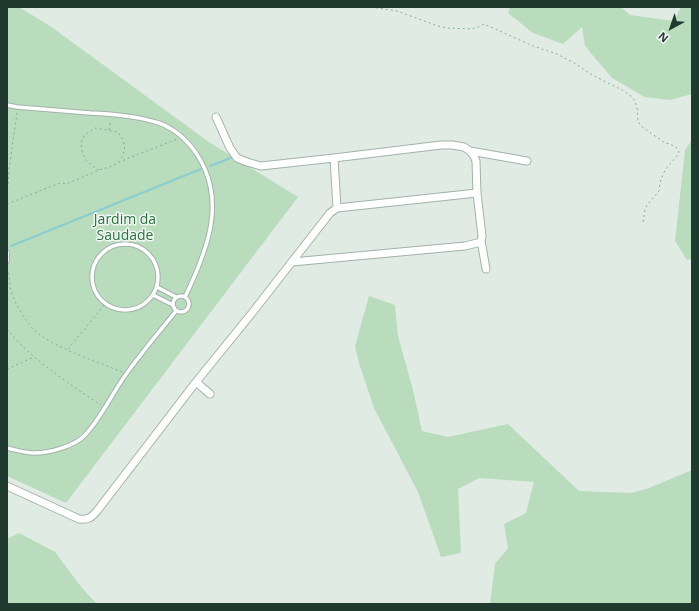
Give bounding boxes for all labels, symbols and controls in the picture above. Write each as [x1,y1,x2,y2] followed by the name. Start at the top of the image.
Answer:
[651,8,691,48] north arrow
[655,29,671,46] text: N
[94,212,156,244] park label: Jardim da Saudade

